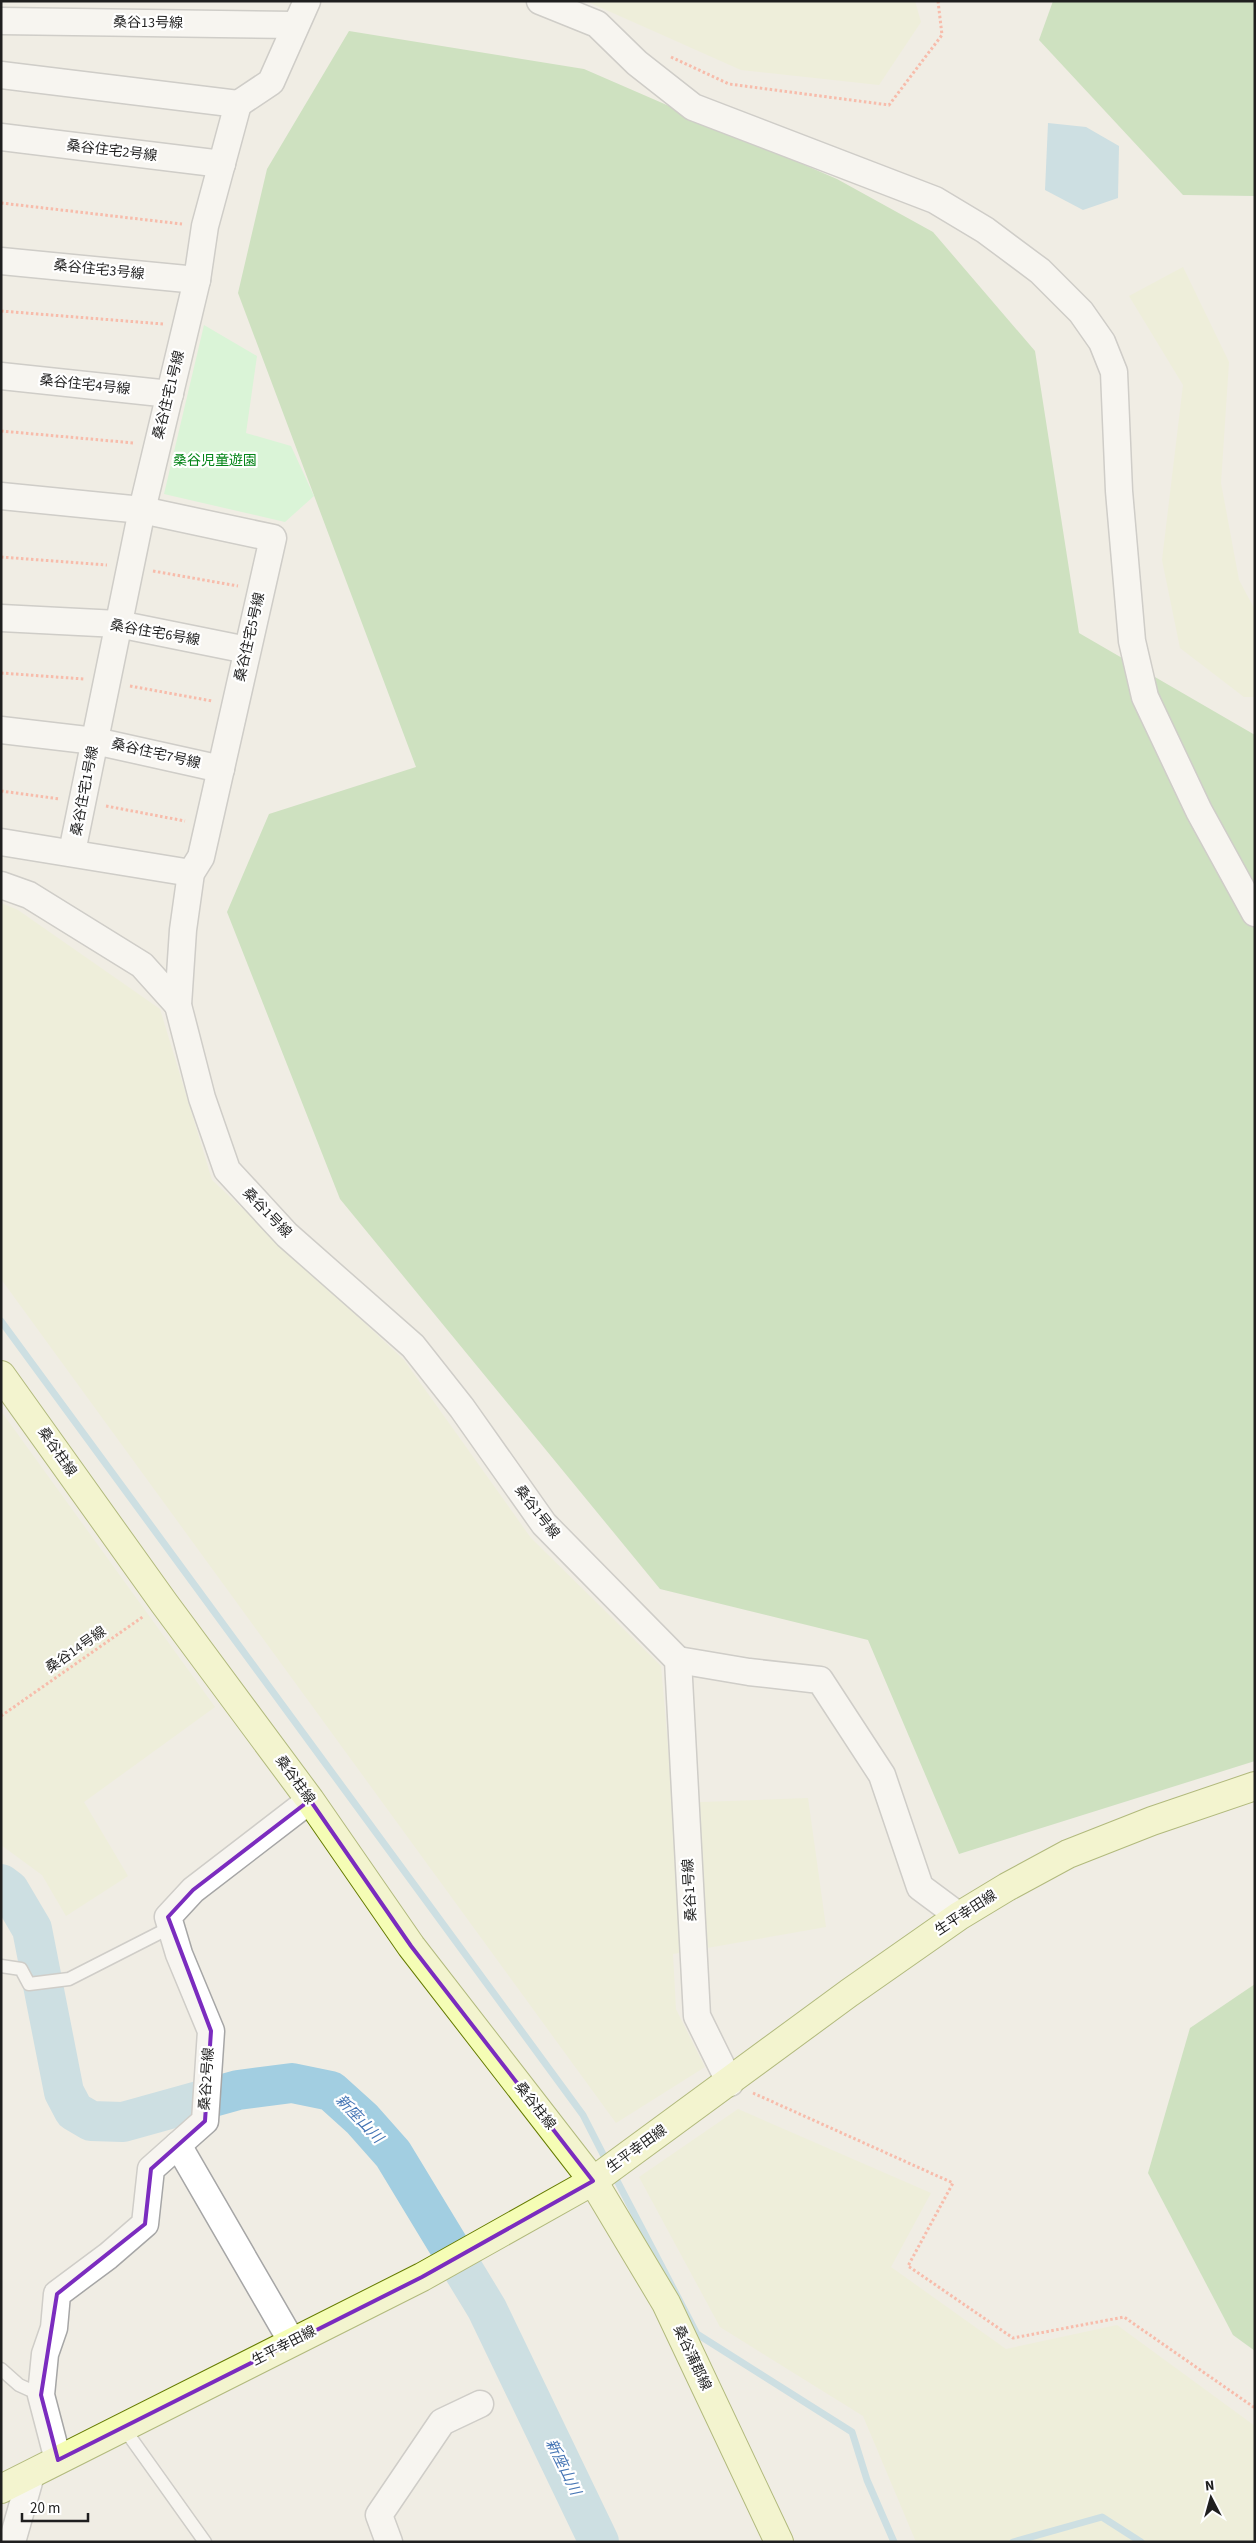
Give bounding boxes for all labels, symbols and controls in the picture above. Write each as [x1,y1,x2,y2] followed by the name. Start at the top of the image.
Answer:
[113,12,183,34] street label: 桑谷13号線
[66,136,158,166] street label: 桑谷住宅2号線
[53,255,145,285] street label: 桑谷住宅3号線
[148,348,190,442] street label: 桑谷住宅1号線
[39,370,131,400] street label: 桑谷住宅4号線
[173,451,257,471] park label: 桑谷児童遊園
[230,590,270,684] street label: 桑谷住宅5号線
[108,615,202,651] street label: 桑谷住宅6号線
[109,734,203,774] street label: 桑谷住宅7号線
[67,744,103,838] street label: 桑谷住宅1号線
[238,1183,296,1243] street label: 桑谷1号線
[33,1423,81,1481] street label: 桑谷柱線
[510,1481,564,1543] street label: 桑谷1号線
[42,1622,110,1678] street label: 桑谷14号線
[270,1751,320,1809] street label: 桑谷柱線
[678,1858,702,1922] street label: 桑谷1号線
[931,1886,1001,1940] street label: 生平幸田線
[195,2047,219,2111] street label: 桑谷2号線
[510,2078,560,2134] street label: 桑谷柱線
[331,2090,389,2149] water label: 新座山川
[603,2120,671,2178] street label: 生平幸田線
[248,2321,320,2371] street label: 生平幸田線
[668,2322,716,2394] street label: 桑谷蒲郡線
[540,2435,586,2500] water label: 新座山川
[1186,2473,1236,2523] north arrow
[1204,2476,1215,2496] text: N
[22,2490,89,2522] scale bar
[30,2498,60,2519] text: 20 m

